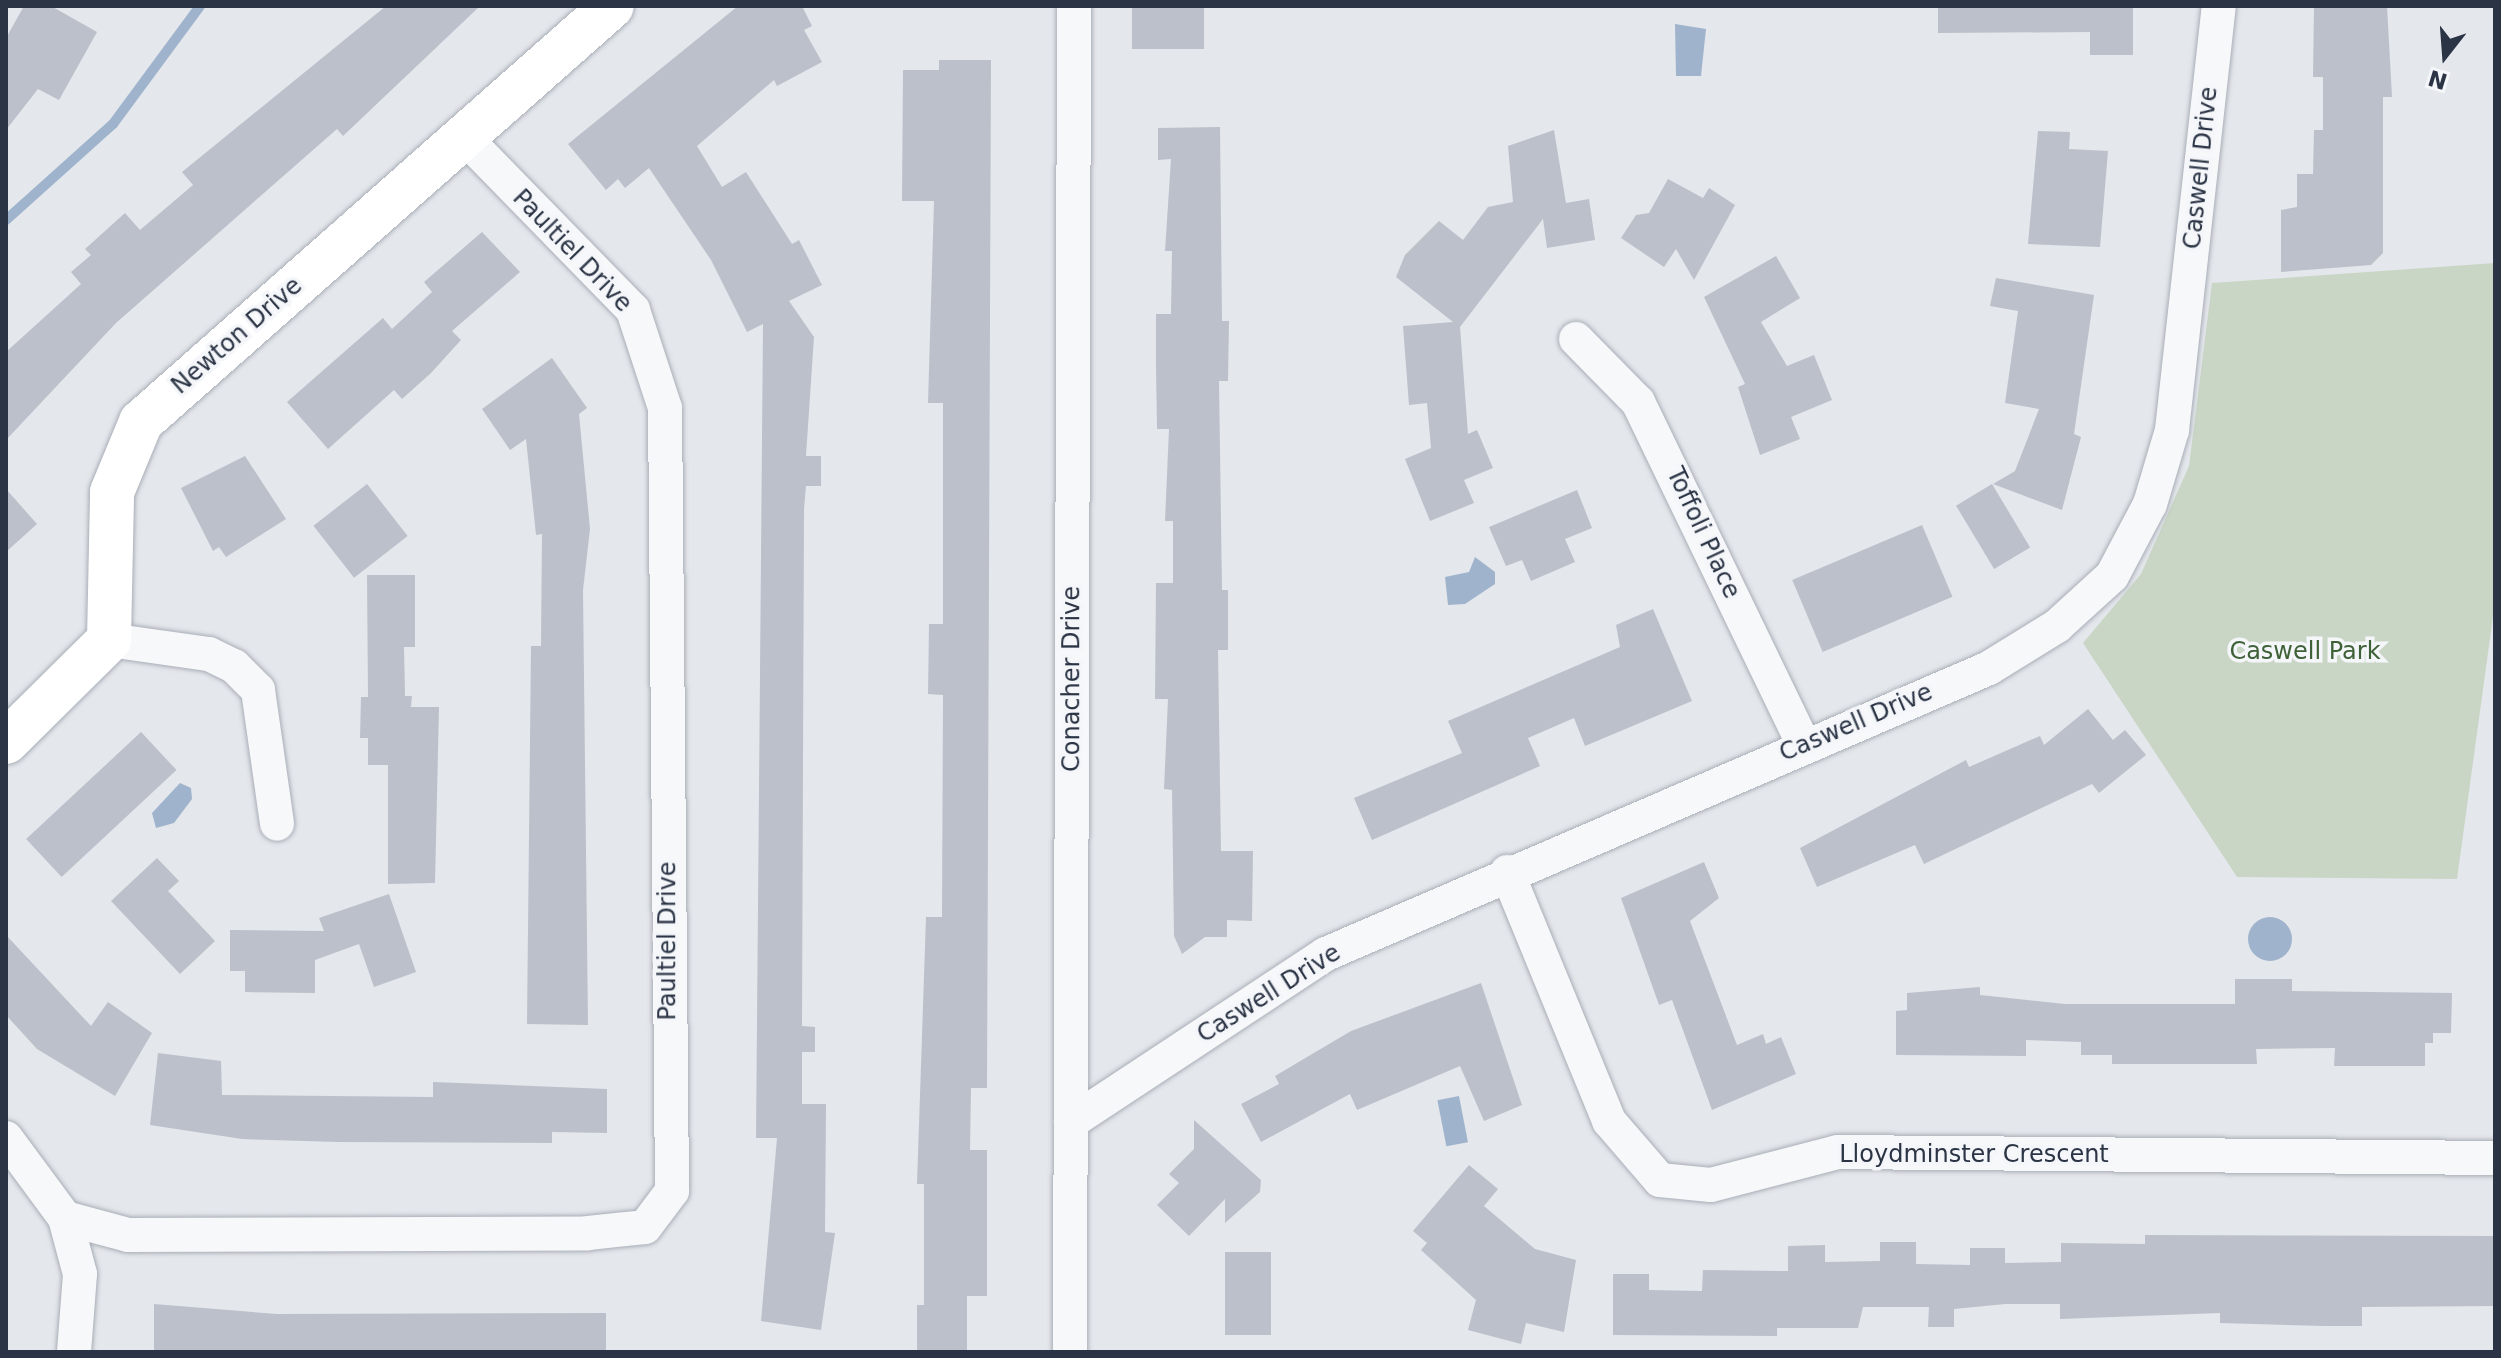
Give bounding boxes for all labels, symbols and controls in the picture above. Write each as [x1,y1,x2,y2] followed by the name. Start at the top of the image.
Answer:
[2405,16,2485,96] north arrow
[2425,65,2450,94] text: N
[2178,85,2224,251] street label: Caswell Drive
[506,184,638,318] street label: Paultiel Drive
[166,272,308,400] street label: Newton Drive
[1660,463,1746,603] street label: Toffoli Place
[1058,586,1086,772] street label: Conacher Drive
[2229,638,2381,666] park label: Caswell Park
[1775,678,1937,768] street label: Caswell Drive
[654,861,682,1021] street label: Paultiel Drive
[1192,939,1346,1049] street label: Caswell Drive
[1839,1141,2109,1169] street label: Lloydminster Crescent

